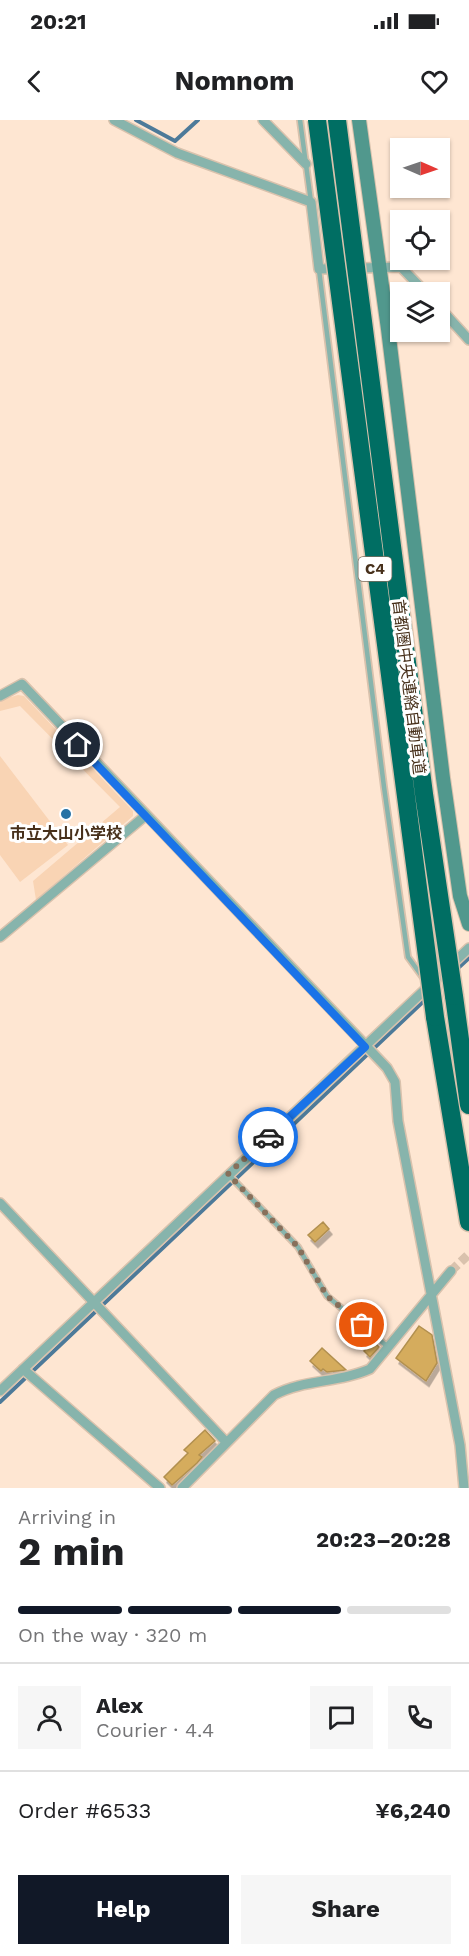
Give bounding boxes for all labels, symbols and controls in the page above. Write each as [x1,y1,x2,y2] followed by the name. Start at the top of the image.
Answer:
[30,9,87,34] text: 20:21
[18,65,51,98] icon: back
[175,65,294,97] text: Nomnom
[418,65,451,98] icon: heart
[390,138,450,198] north arrow
[390,138,450,342] map controls
[390,210,450,270] button: locate
[390,282,450,342] button: layers
[358,557,392,581] road number: C4
[389,598,429,776] street label: 首都圏中央連絡自動車道
[52,719,103,770] pin
[61,728,94,761] icon: home
[59,807,73,821] marker: 市立大山小学校
[10,824,122,843] place label: 市立大山小学校
[238,1107,298,1167] courier
[252,1121,285,1154] icon: car
[336,1299,387,1350] pin
[345,1308,378,1341] icon: bag
[18,1505,116,1529] text: Arriving in
[316,1527,451,1552] text: 20:23–20:28
[18,1529,125,1574] text: 2 min
[18,1623,207,1647] text: On the way · 320 m
[18,1686,81,1749] button: person
[310,1686,373,1749] button: chat
[388,1686,451,1749] button: phone
[96,1693,143,1718] text: Alex
[96,1718,214,1742] text: Courier · 4.4
[18,1798,151,1823] text: Order #6533
[375,1798,451,1823] text: ¥6,240
[18,1875,229,1944] button: Help
[241,1875,451,1944] button: Share

